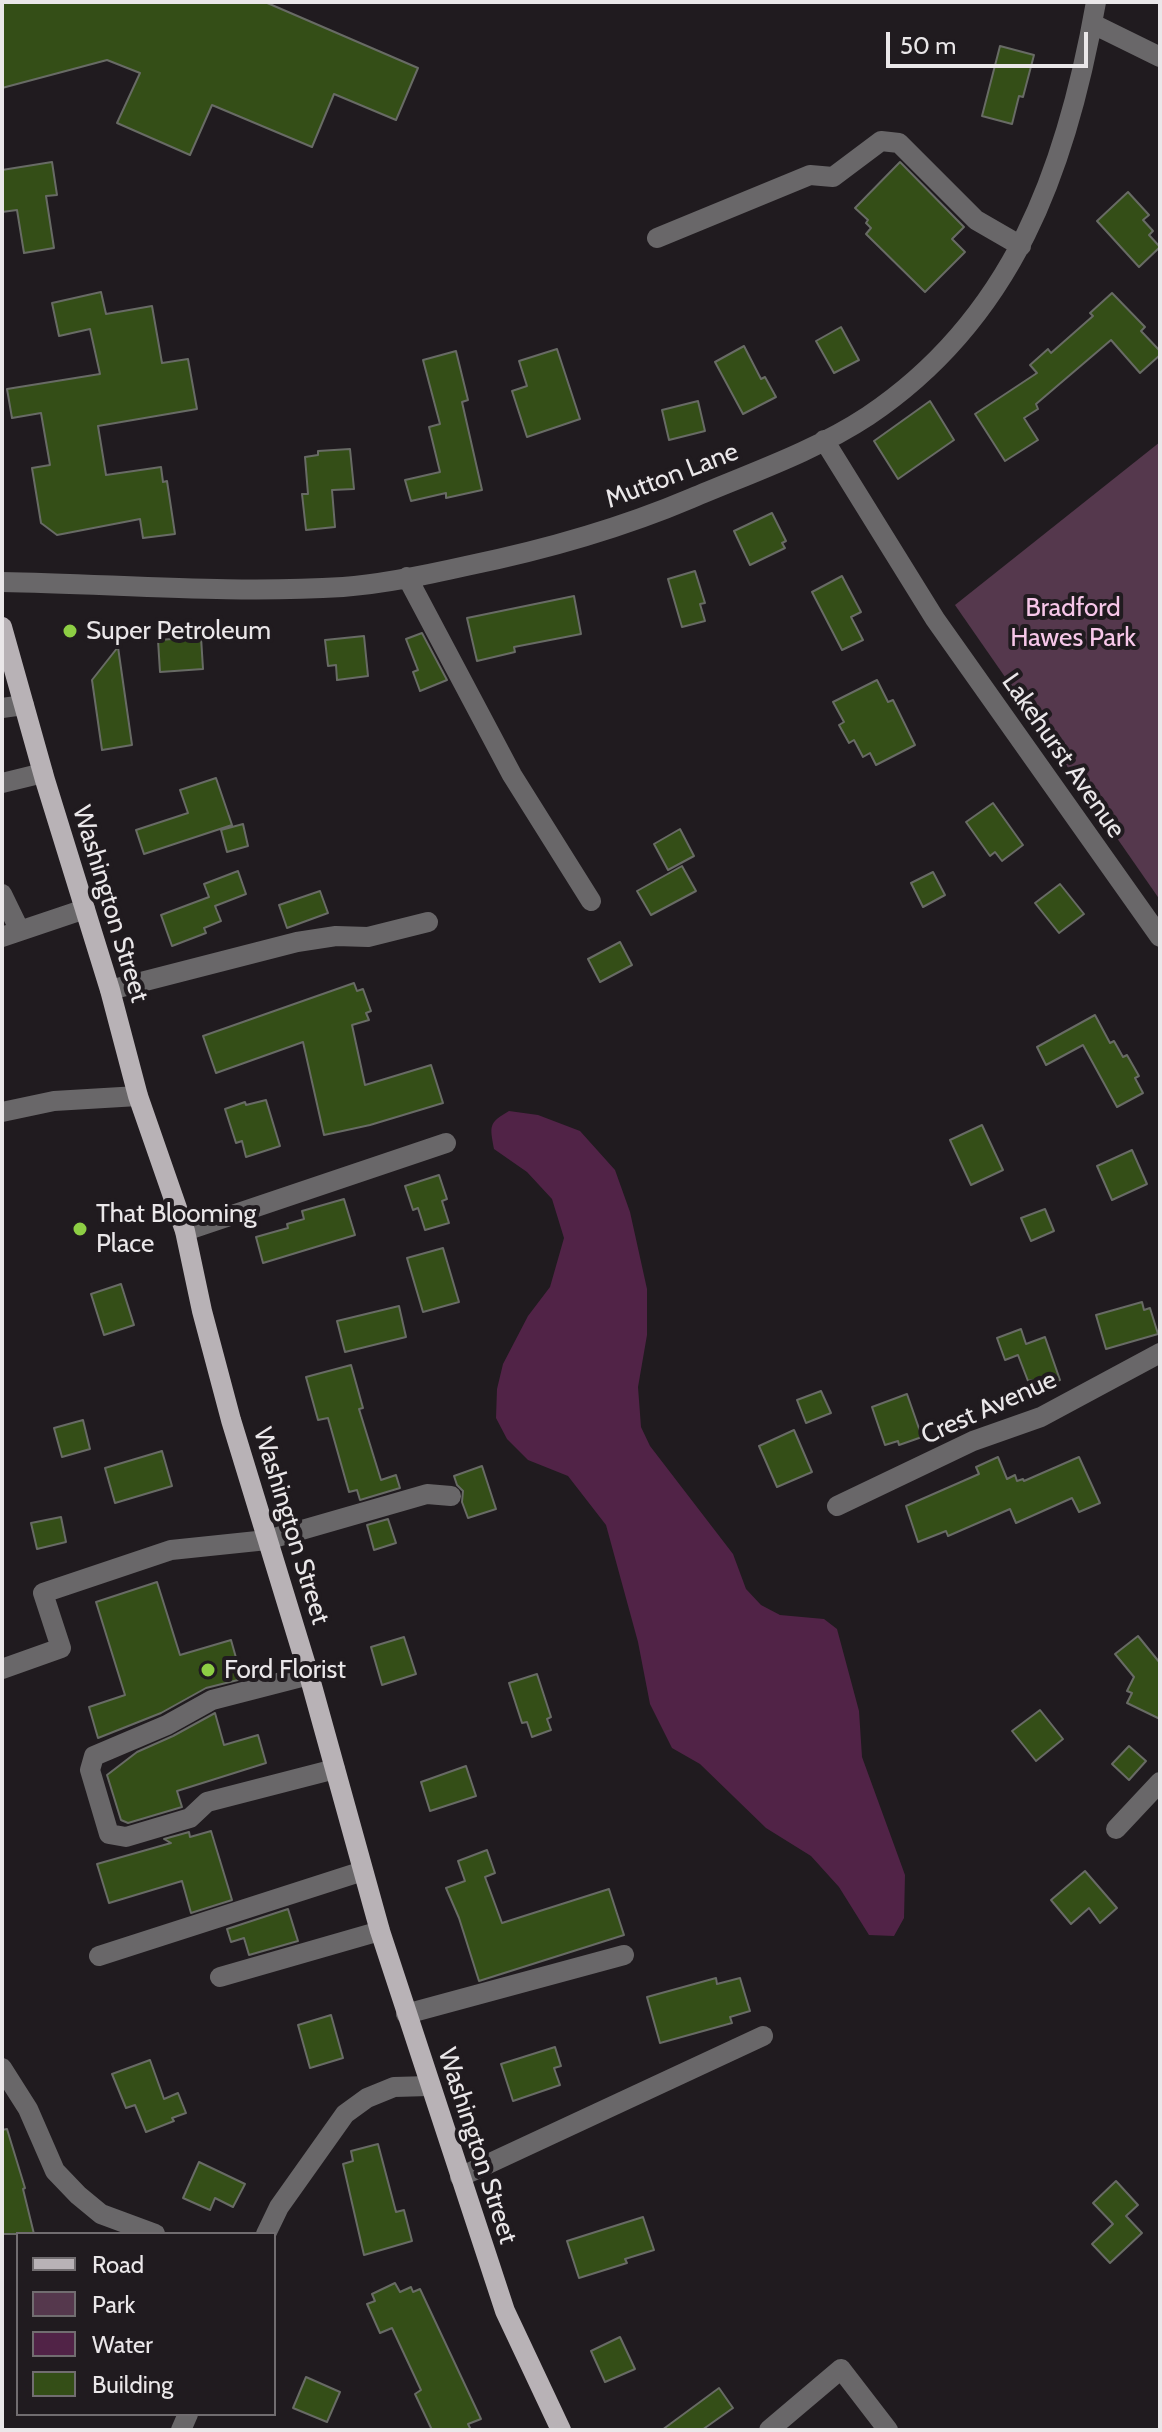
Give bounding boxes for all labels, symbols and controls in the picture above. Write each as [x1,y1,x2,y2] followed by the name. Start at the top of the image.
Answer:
[890,16,1092,66] scale bar
[900,31,956,60] text: 50 m
[601,436,743,516] street label: Mutton Lane
[1010,592,1136,654] park label: Bradford Hawes Park
[86,615,271,647] place label: Super Petroleum
[61,622,79,640] marker: Super Petroleum
[995,668,1131,844] street label: Lakehurst Avenue
[65,802,155,1006] street label: Washington Street
[96,1198,256,1260] place label: That Blooming Place
[71,1220,89,1238] marker: That Blooming Place
[916,1364,1062,1452] street label: Crest Avenue
[246,1424,336,1628] street label: Washington Street
[224,1654,346,1686] place label: Ford Florist
[199,1661,217,1679] marker: Ford Florist
[431,2044,523,2248] street label: Washington Street
[16,2232,276,2416] legend
[92,2250,144,2279] text: Road
[92,2290,135,2319] text: Park
[92,2330,153,2359] text: Water
[92,2370,173,2399] text: Building

